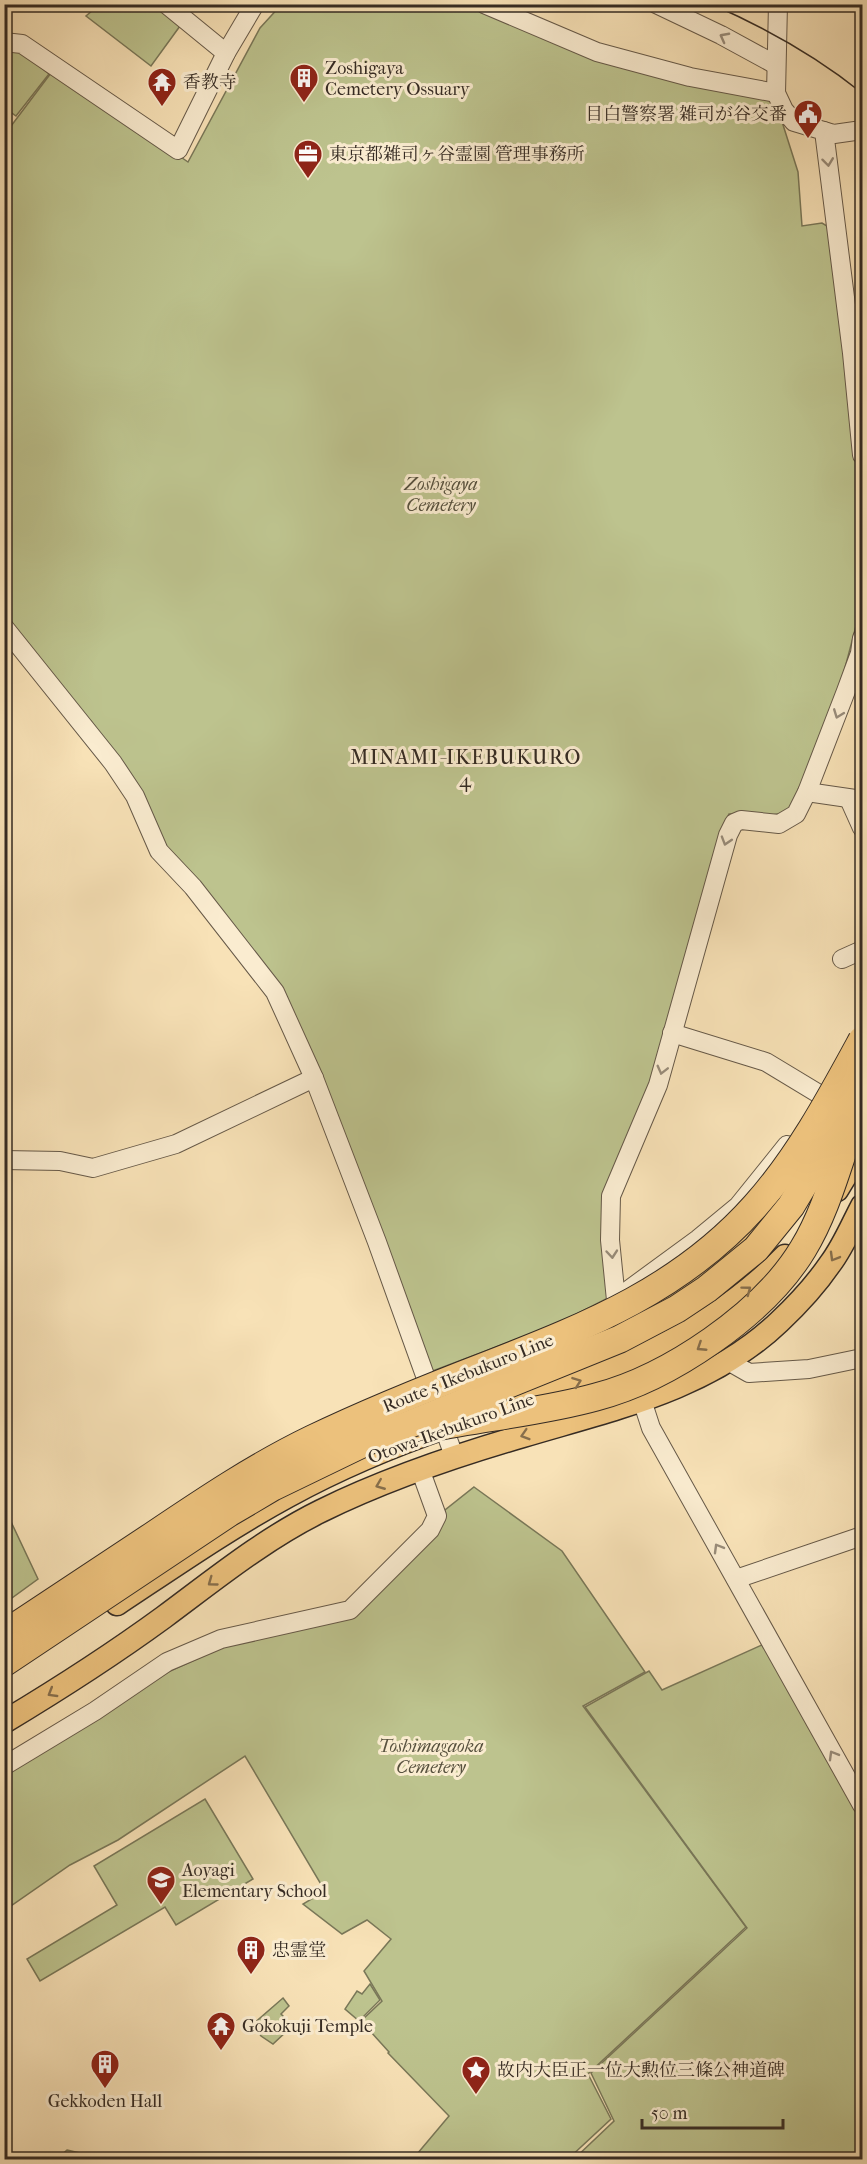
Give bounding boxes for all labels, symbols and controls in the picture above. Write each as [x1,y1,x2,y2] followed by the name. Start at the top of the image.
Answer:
[720,33,731,44] one-way arrow
[325,58,471,100] place label: Zoshigaya Cemetery Ossuary
[288,62,320,104] building icon: Zoshigaya Cemetery Ossuary
[146,66,178,108] temple icon: 香教寺
[183,72,237,93] place label: 香教寺
[792,98,824,140] public building icon: 目白警察署 雑司が谷交番
[585,104,787,125] place label: 目白警察署 雑司が谷交番
[292,138,324,180] office icon: 東京都雑司ヶ谷霊園 管理事務所
[329,144,585,165] place label: 東京都雑司ヶ谷霊園 管理事務所
[821,157,834,166] one-way arrow
[403,474,478,516] park label: Zoshigaya Cemetery
[832,708,845,719] one-way arrow
[350,746,582,792] district label: MINAMI-IKEBUKURO 4
[721,835,733,846] one-way arrow
[657,1064,670,1074] one-way arrow
[605,1250,618,1259] one-way arrow
[830,1251,842,1261] one-way arrow
[741,1287,752,1298] one-way arrow
[380,1330,557,1417] street label: Route 5 Ikebukuro Line
[697,1340,708,1351] one-way arrow
[571,1376,581,1389] one-way arrow
[365,1389,537,1468] street label: Otowa-Ikebukuro Line
[520,1428,530,1440] one-way arrow
[375,1478,386,1490] one-way arrow
[714,1544,725,1554] one-way arrow
[207,1575,218,1586] one-way arrow
[48,1686,58,1698] one-way arrow
[378,1736,484,1778] park label: Toshimagaoka Cemetery
[829,1751,841,1761] one-way arrow
[181,1860,327,1902] place label: Aoyagi Elementary School
[145,1864,177,1906] school or university icon: Aoyagi Elementary School
[235,1934,267,1976] building icon: 忠霊堂
[272,1940,326,1961] place label: 忠霊堂
[205,2010,237,2052] temple icon: Gokokuji Temple
[242,2016,373,2037] place label: Gokokuji Temple
[89,2048,121,2090] building icon: Gekkoden Hall
[460,2054,492,2096] place icon: 故内大臣正一位大勲位三條公神道碑
[497,2060,785,2081] place label: 故内大臣正一位大勲位三條公神道碑
[48,2091,162,2112] place label: Gekkoden Hall
[642,2092,783,2130] scale bar
[651,2103,688,2124] text: 50 m

